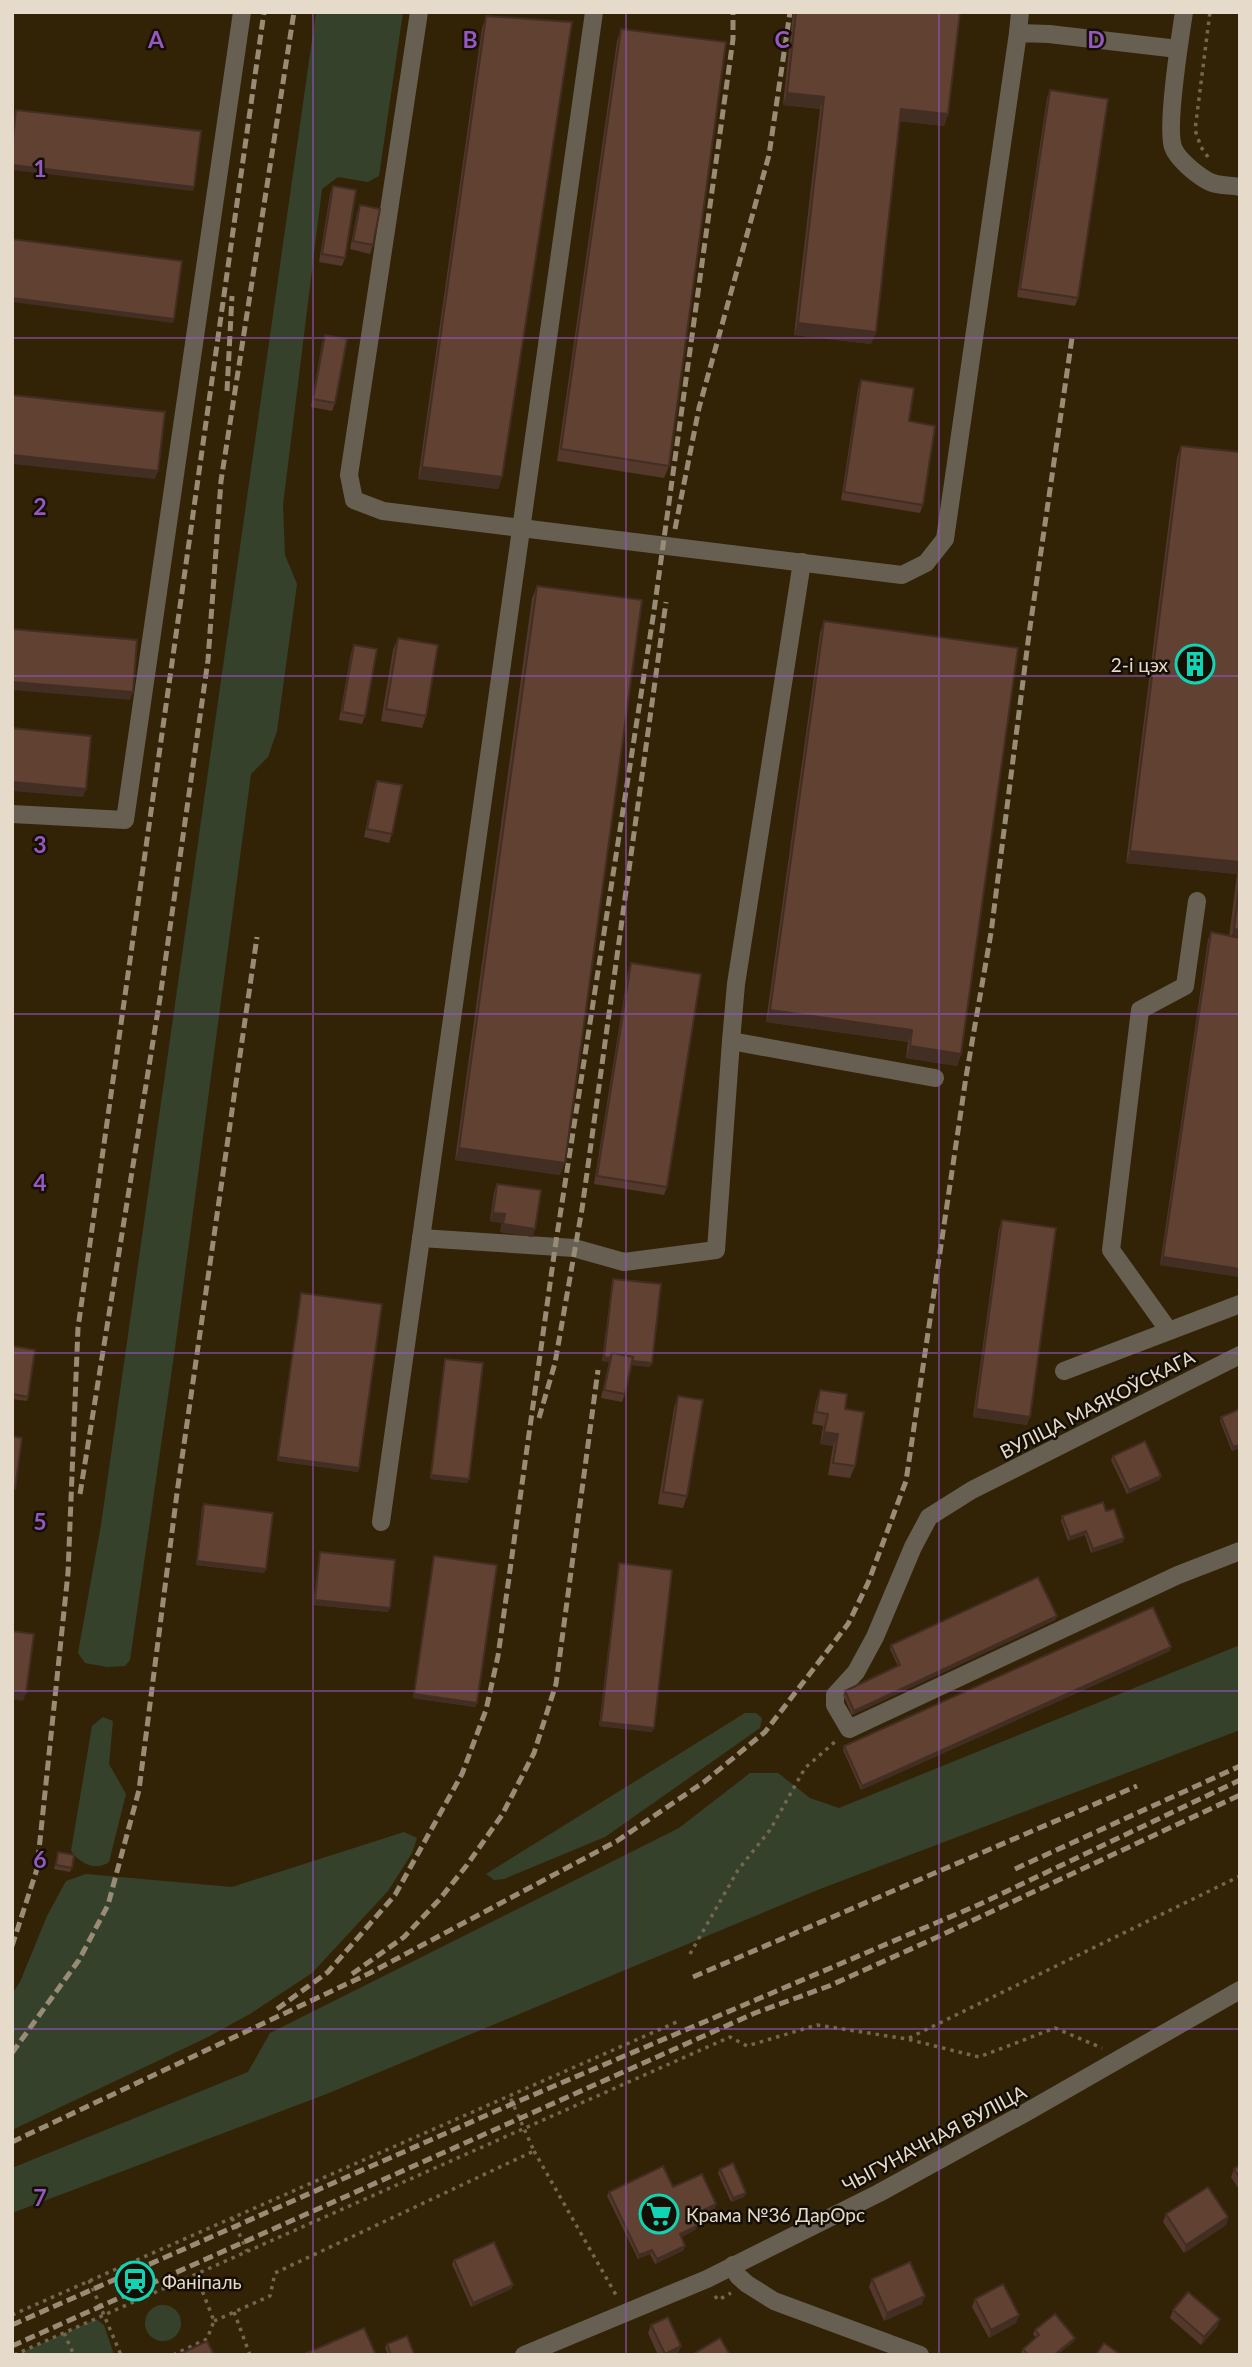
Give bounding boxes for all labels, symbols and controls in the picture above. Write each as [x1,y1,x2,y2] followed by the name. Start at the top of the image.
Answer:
[147,25,165,53] text: A
[462,25,478,53] text: B
[774,25,790,53] text: C
[1087,25,1105,53] text: D
[33,154,47,182] text: 1
[33,492,47,520] text: 2
[1174,643,1216,685] building icon: 2-і цэх
[1111,653,1169,676] place label: 2-і цэх
[33,830,47,858] text: 3
[33,1168,47,1196] text: 4
[996,1345,1198,1463] street label: ВУЛІЦА МАЯКОЎСКАГА
[33,1507,47,1535] text: 5
[33,1845,47,1873] text: 6
[838,2080,1030,2196] street label: ЧЫГУНАЧНАЯ ВУЛІЦА
[33,2183,47,2211] text: 7
[638,2193,680,2235] supermarket icon: Крама №36 ДарОрс
[686,2203,865,2226] place label: Крама №36 ДарОрс
[114,2260,156,2302] station icon: Фаніпаль
[162,2270,242,2293] place label: Фаніпаль

